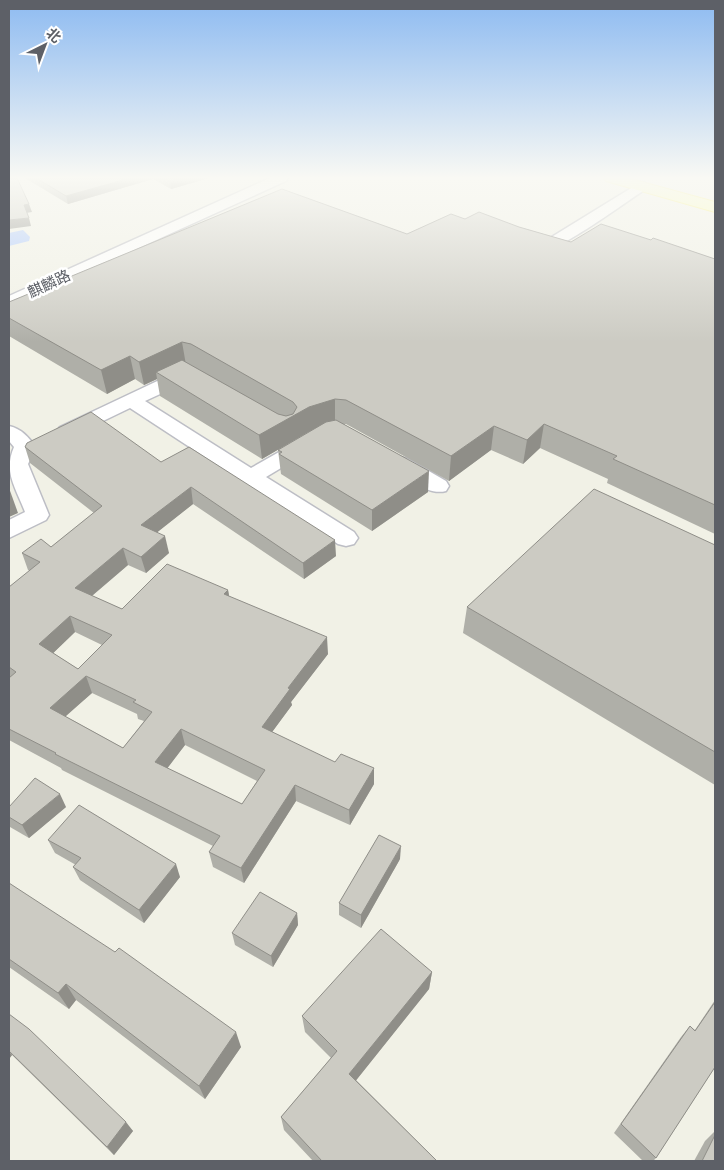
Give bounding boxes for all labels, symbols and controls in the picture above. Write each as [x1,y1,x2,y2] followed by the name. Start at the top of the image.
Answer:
[20,20,70,70] north arrow
[42,25,64,47] text: 北
[25,266,73,302] street label: 麒麟路

